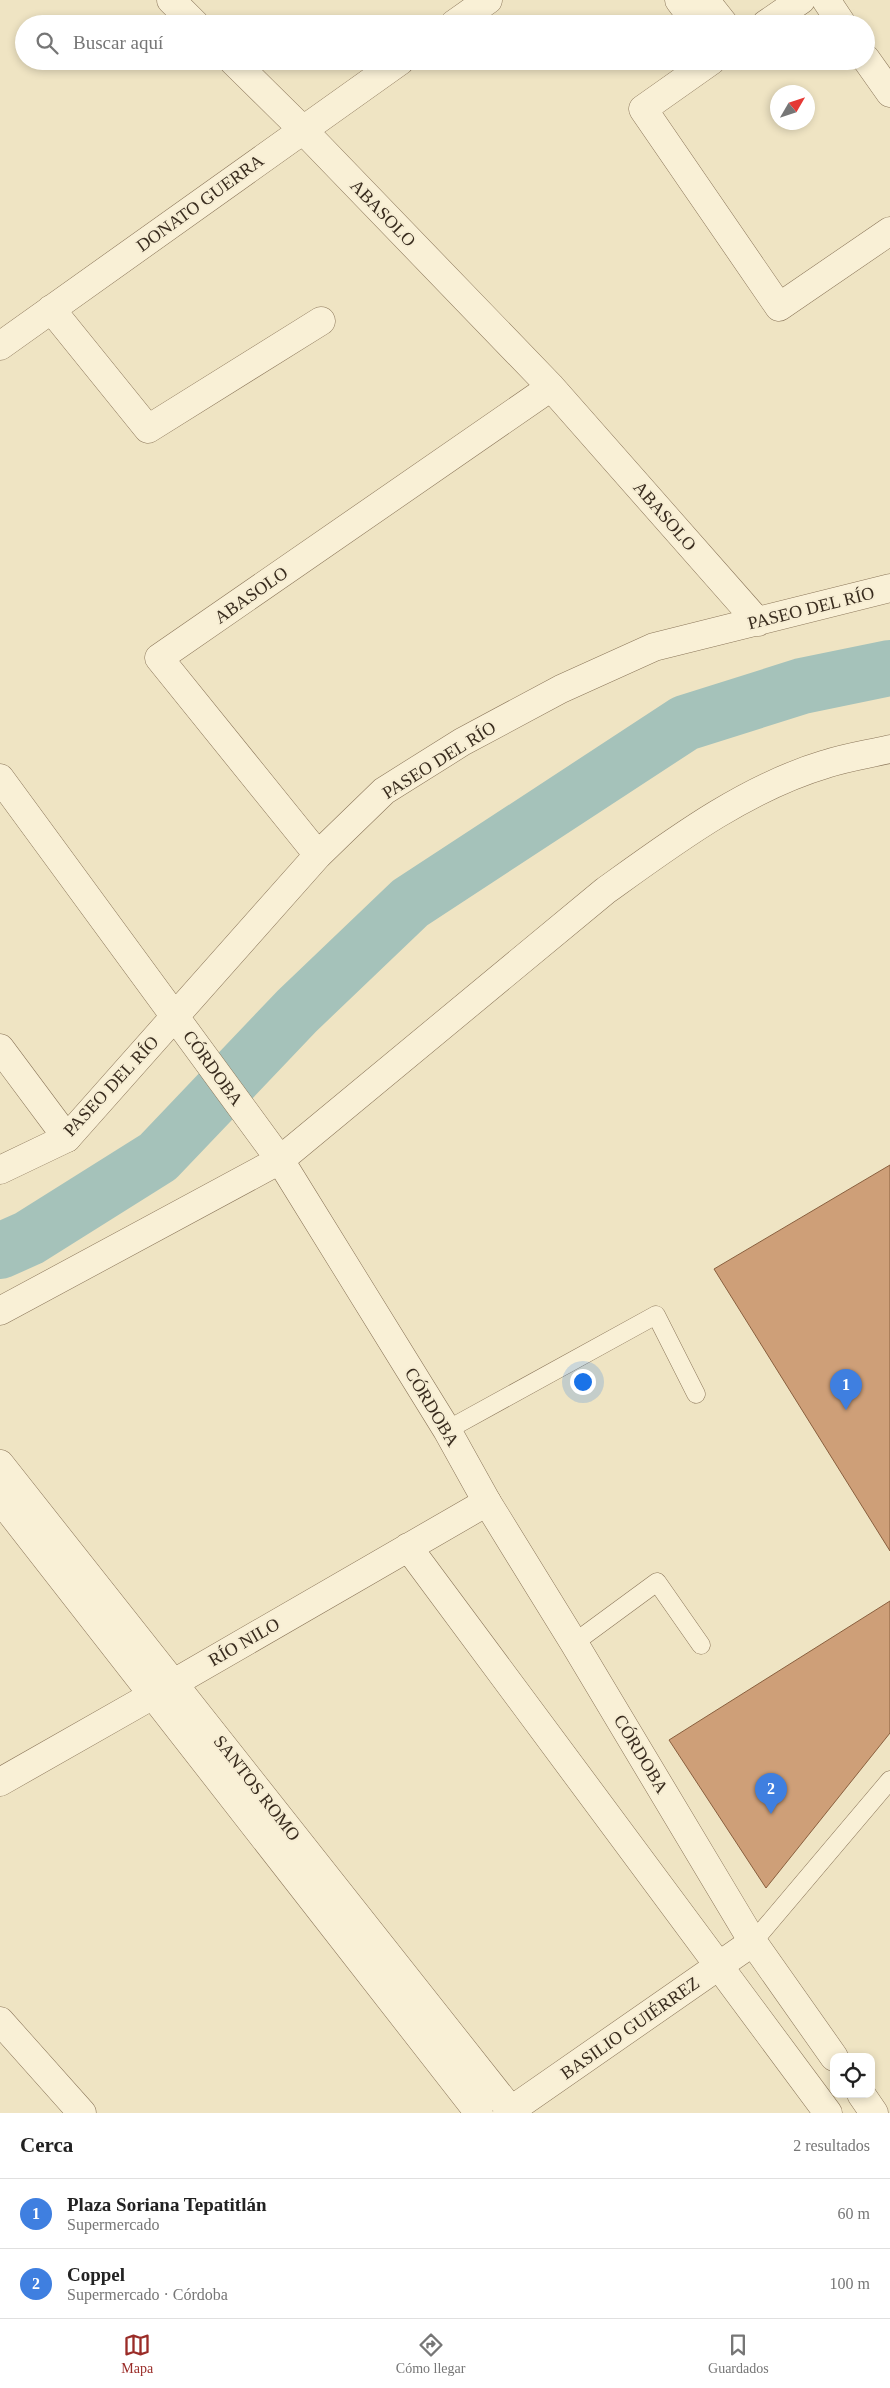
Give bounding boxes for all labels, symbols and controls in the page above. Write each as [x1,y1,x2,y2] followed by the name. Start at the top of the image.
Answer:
[15,15,875,70] search box
[33,29,61,57] icon: search
[73,32,163,53] text: Buscar aquí
[770,85,815,130] north arrow
[133,150,267,256] street label: DONATO GUERRA
[346,175,420,251] street label: ABASOLO
[630,477,700,555] street label: ABASOLO
[210,562,292,628] street label: ABASOLO
[745,582,876,633] street label: PASEO DEL RÍO
[378,716,499,803] street label: PASEO DEL RÍO
[179,1026,248,1109] street label: CÓRDOBA
[59,1031,163,1140] street label: PASEO DEL RÍO
[401,1364,464,1450] street label: CÓRDOBA
[570,1369,596,1395] your location
[830,1369,862,1410] pin: 1
[205,1613,283,1670] street label: RÍO NILO
[610,1711,673,1797] street label: CÓRDOBA
[210,1731,304,1845] street label: SANTOS ROMO
[755,1773,787,1814] pin: 2
[556,1972,703,2083] street label: BASILIO GUIÉRREZ
[830,2053,875,2098] map controls
[830,2053,875,2098] button: locate
[20,2133,73,2157] text: Cerca
[793,2137,870,2154] text: 2 resultados
[67,2194,267,2215] text: Plaza Soriana Tepatitlán
[32,2205,40,2222] text: 1
[838,2205,870,2222] text: 60 m
[67,2216,159,2233] text: Supermercado
[67,2264,125,2285] text: Coppel
[32,2275,40,2292] text: 2
[830,2275,870,2292] text: 100 m
[67,2286,228,2303] text: Supermercado · Córdoba
[121,2331,153,2377] tab: Mapa
[396,2331,465,2377] tab: Cómo llegar
[708,2331,769,2377] tab: Guardados

